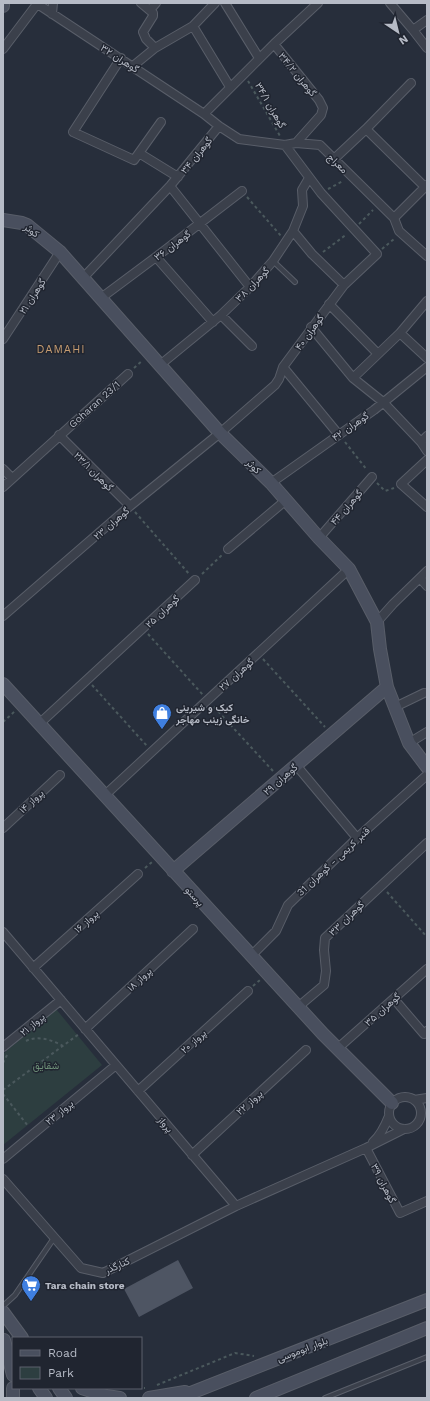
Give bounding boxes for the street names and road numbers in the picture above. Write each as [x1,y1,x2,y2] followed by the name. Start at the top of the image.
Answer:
[98,42,141,76] street label: گوهران ۳۲
[276,50,319,100] street label: گوهران ۳۴/۲
[252,80,288,131] street label: گوهران ۳۴/۱
[178,134,216,176] street label: گوهران ۳۴
[325,151,350,176] street label: معراج
[21,221,42,241] street label: کوثر
[152,228,194,264] street label: گوهران ۳۶
[233,264,273,305] street label: گوهران ۳۸
[17,276,49,316] street label: گوهران ۲۱
[293,312,327,353] street label: گوهران ۴۰
[67,379,122,430] street label: Goharan 23/1
[330,409,372,444] street label: گوهران ۴۲
[71,450,116,494] street label: گوهران ۲۳/۱
[243,456,264,477] street label: کوثر
[328,487,366,528] street label: گوهران ۴۴
[91,505,132,543] street label: گوهران ۲۳
[143,592,183,631] street label: گوهران ۲۵
[217,656,257,693] street label: گوهران ۲۷
[261,761,301,798] street label: گوهران ۲۹
[17,787,47,817] street label: پرواز ۱۴
[295,824,373,899] street label: قنبر کریمی - گوهران 31
[181,884,206,910] street label: پرستو
[326,898,367,939] street label: گوهران ۳۳
[72,908,102,936] street label: پرواز ۱۶
[125,965,155,995] street label: پرواز ۱۸
[362,990,403,1029] street label: گوهران ۳۵
[18,1011,48,1039] street label: پرواز ۲۱
[178,1027,210,1057] street label: پرواز ۲۰
[234,1088,266,1118] street label: پرواز ۲۲
[43,1098,77,1129] street label: پرواز ۲۳
[154,1113,175,1136] street label: پرواز
[368,1162,398,1206] street label: گوهران ۳۹
[102,1255,132,1277] street label: کنارگذر
[275,1335,330,1365] street label: بلوار ابوموسی

